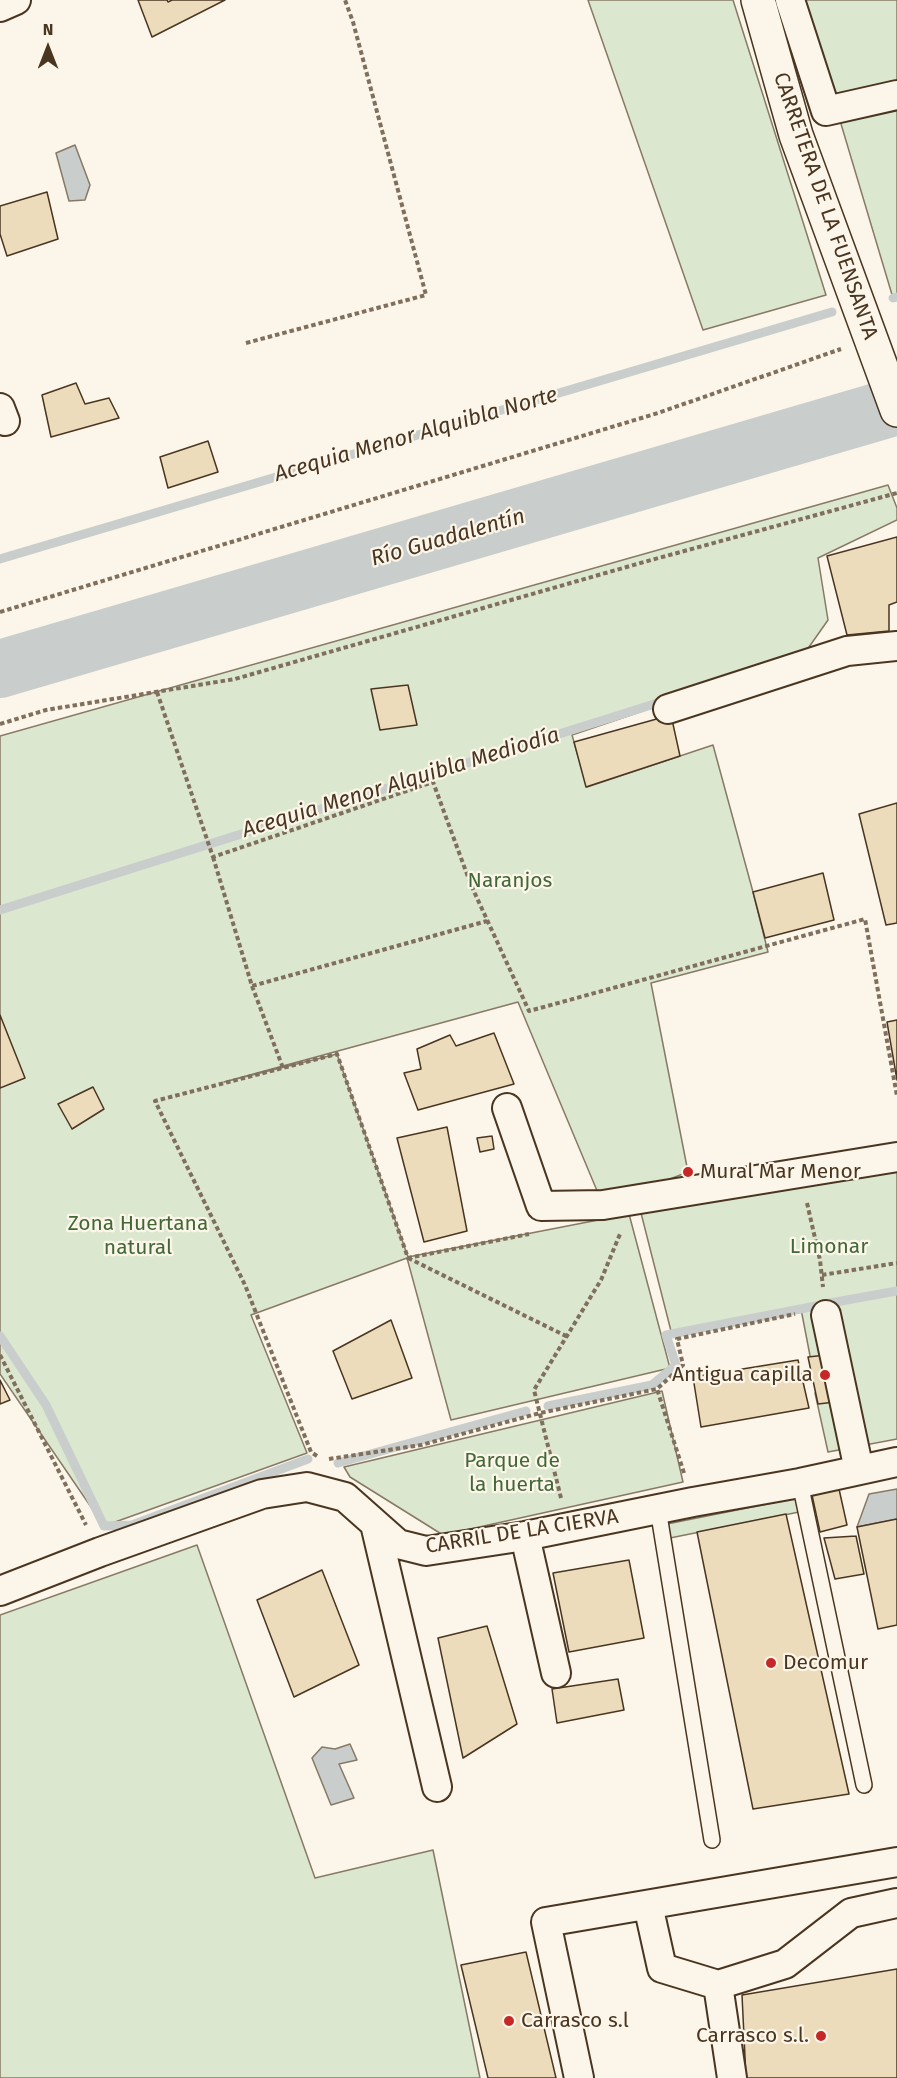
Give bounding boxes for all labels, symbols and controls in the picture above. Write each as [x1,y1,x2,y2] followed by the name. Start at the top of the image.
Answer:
[18,18,78,78] north arrow
[43,20,53,39] text: N
[767,69,883,343] street label: CARRETERA DE LA FUENSANTA
[271,382,561,488] water label: Acequia Menor Alquibla Norte
[368,503,528,573] water label: Río Guadalentín
[239,722,563,844] water label: Acequia Menor Alquibla Mediodía
[468,868,552,894] park label: Naranjos
[700,1159,861,1185] place label: Mural Mar Menor
[681,1165,695,1179] marker: Mural Mar Menor
[68,1211,208,1261] park label: Zona Huertana natural
[790,1234,868,1260] park label: Limonar
[672,1362,813,1388] place label: Antigua capilla
[818,1368,832,1382] marker: Antigua capilla
[464,1448,560,1498] park label: Parque de la huerta
[424,1504,620,1560] street label: CARRIL DE LA CIERVA
[783,1650,868,1676] place label: Decomur
[764,1656,778,1670] marker: Decomur
[521,2008,629,2034] place label: Carrasco s.l
[502,2014,516,2028] marker: Carrasco s.l
[696,2023,809,2049] place label: Carrasco s.l.
[814,2029,828,2043] marker: Carrasco s.l.

